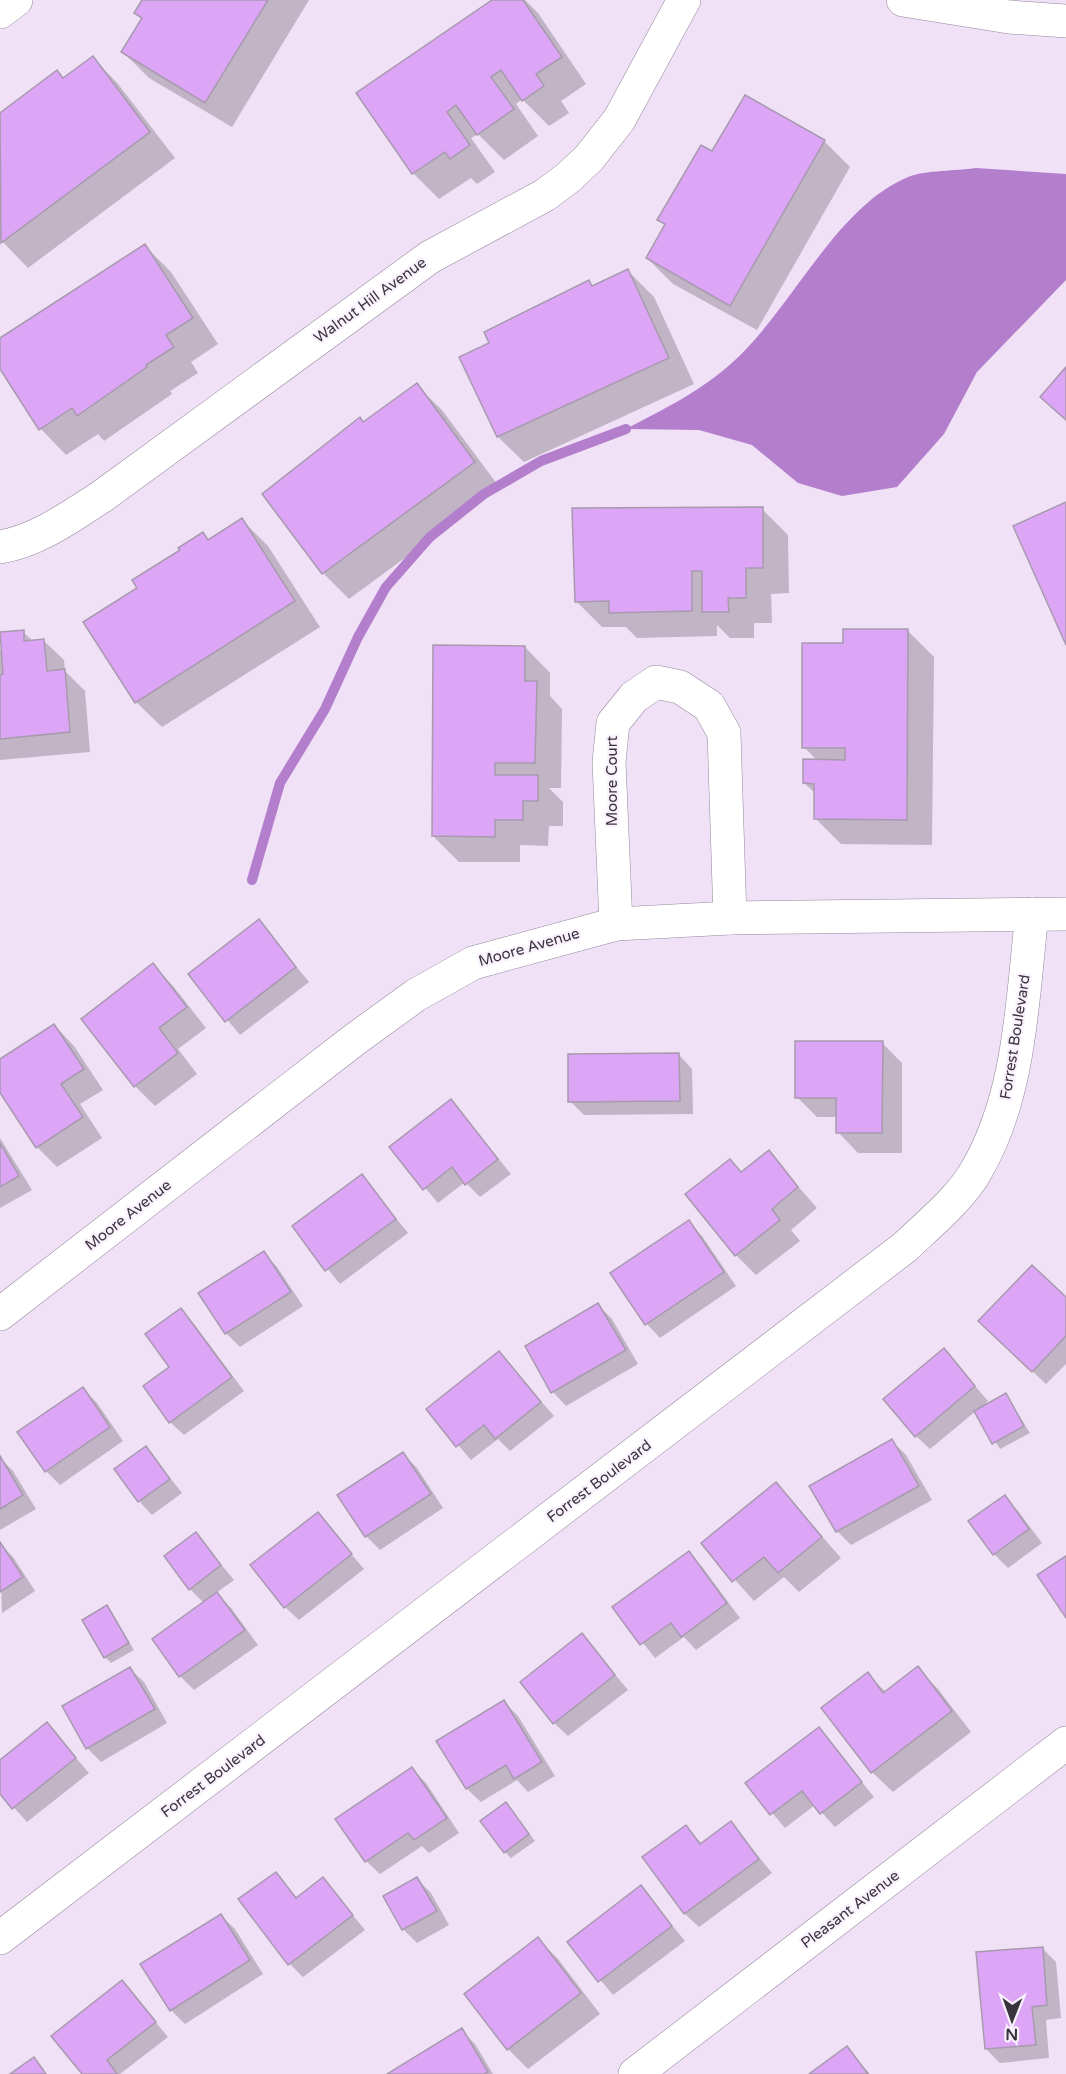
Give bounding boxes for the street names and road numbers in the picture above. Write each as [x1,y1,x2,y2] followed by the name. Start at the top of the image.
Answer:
[310,253,430,347] street label: Walnut Hill Avenue
[603,736,621,826] street label: Moore Court
[476,924,582,970] street label: Moore Avenue
[996,973,1034,1101] street label: Forrest Boulevard
[81,1176,175,1254] street label: Moore Avenue
[543,1436,655,1526] street label: Forrest Boulevard
[157,1731,269,1821] street label: Forrest Boulevard
[797,1866,903,1952] street label: Pleasant Avenue

